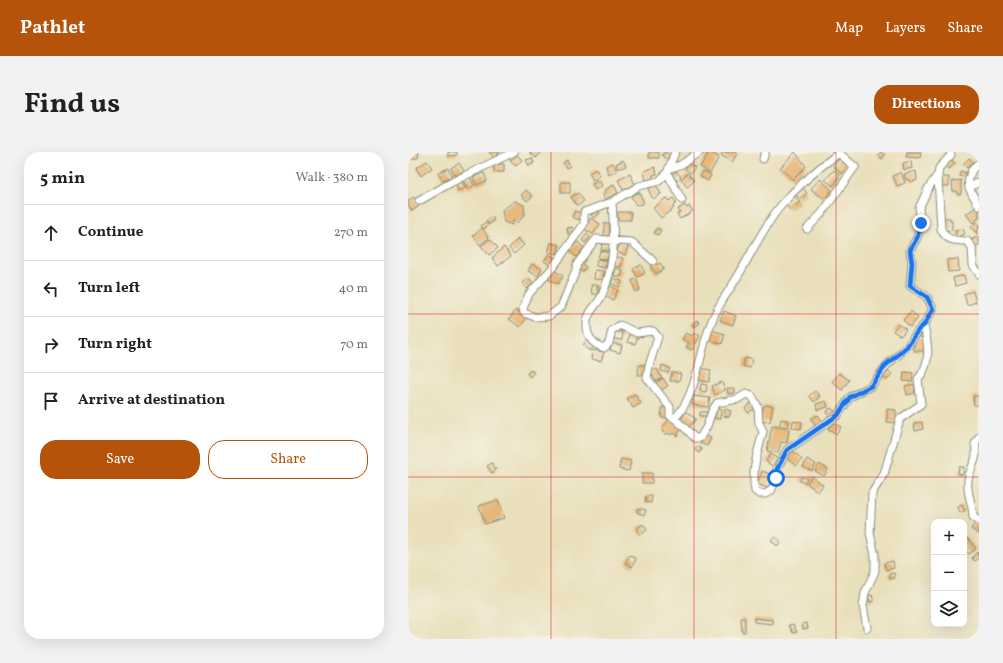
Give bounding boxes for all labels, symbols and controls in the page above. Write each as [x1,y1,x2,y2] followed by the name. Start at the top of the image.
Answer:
[20,15,85,41] text: Pathlet
[835,19,863,38] text: Map
[885,19,925,38] text: Layers
[947,19,983,38] text: Share
[24,85,120,124] text: Find us
[874,85,979,124] button: Directions
[40,167,85,190] text: 5 min
[295,169,368,187] text: Walk · 380 m
[912,214,930,232] route end
[40,222,62,244] icon: ahead
[78,222,143,243] text: Continue
[334,224,368,242] text: 270 m
[40,278,62,300] icon: left
[78,278,140,299] text: Turn left
[339,280,368,298] text: 40 m
[40,334,62,356] icon: right
[78,334,152,355] text: Turn right
[340,336,368,354] text: 70 m
[40,390,62,412] icon: arrive
[78,390,225,411] text: Arrive at destination
[40,440,200,479] button: Save
[208,440,368,479] button: Share
[767,469,785,487] route start
[931,519,967,627] map controls
[931,519,967,555] button: +
[931,555,967,591] button: −
[931,591,967,627] button: layers

